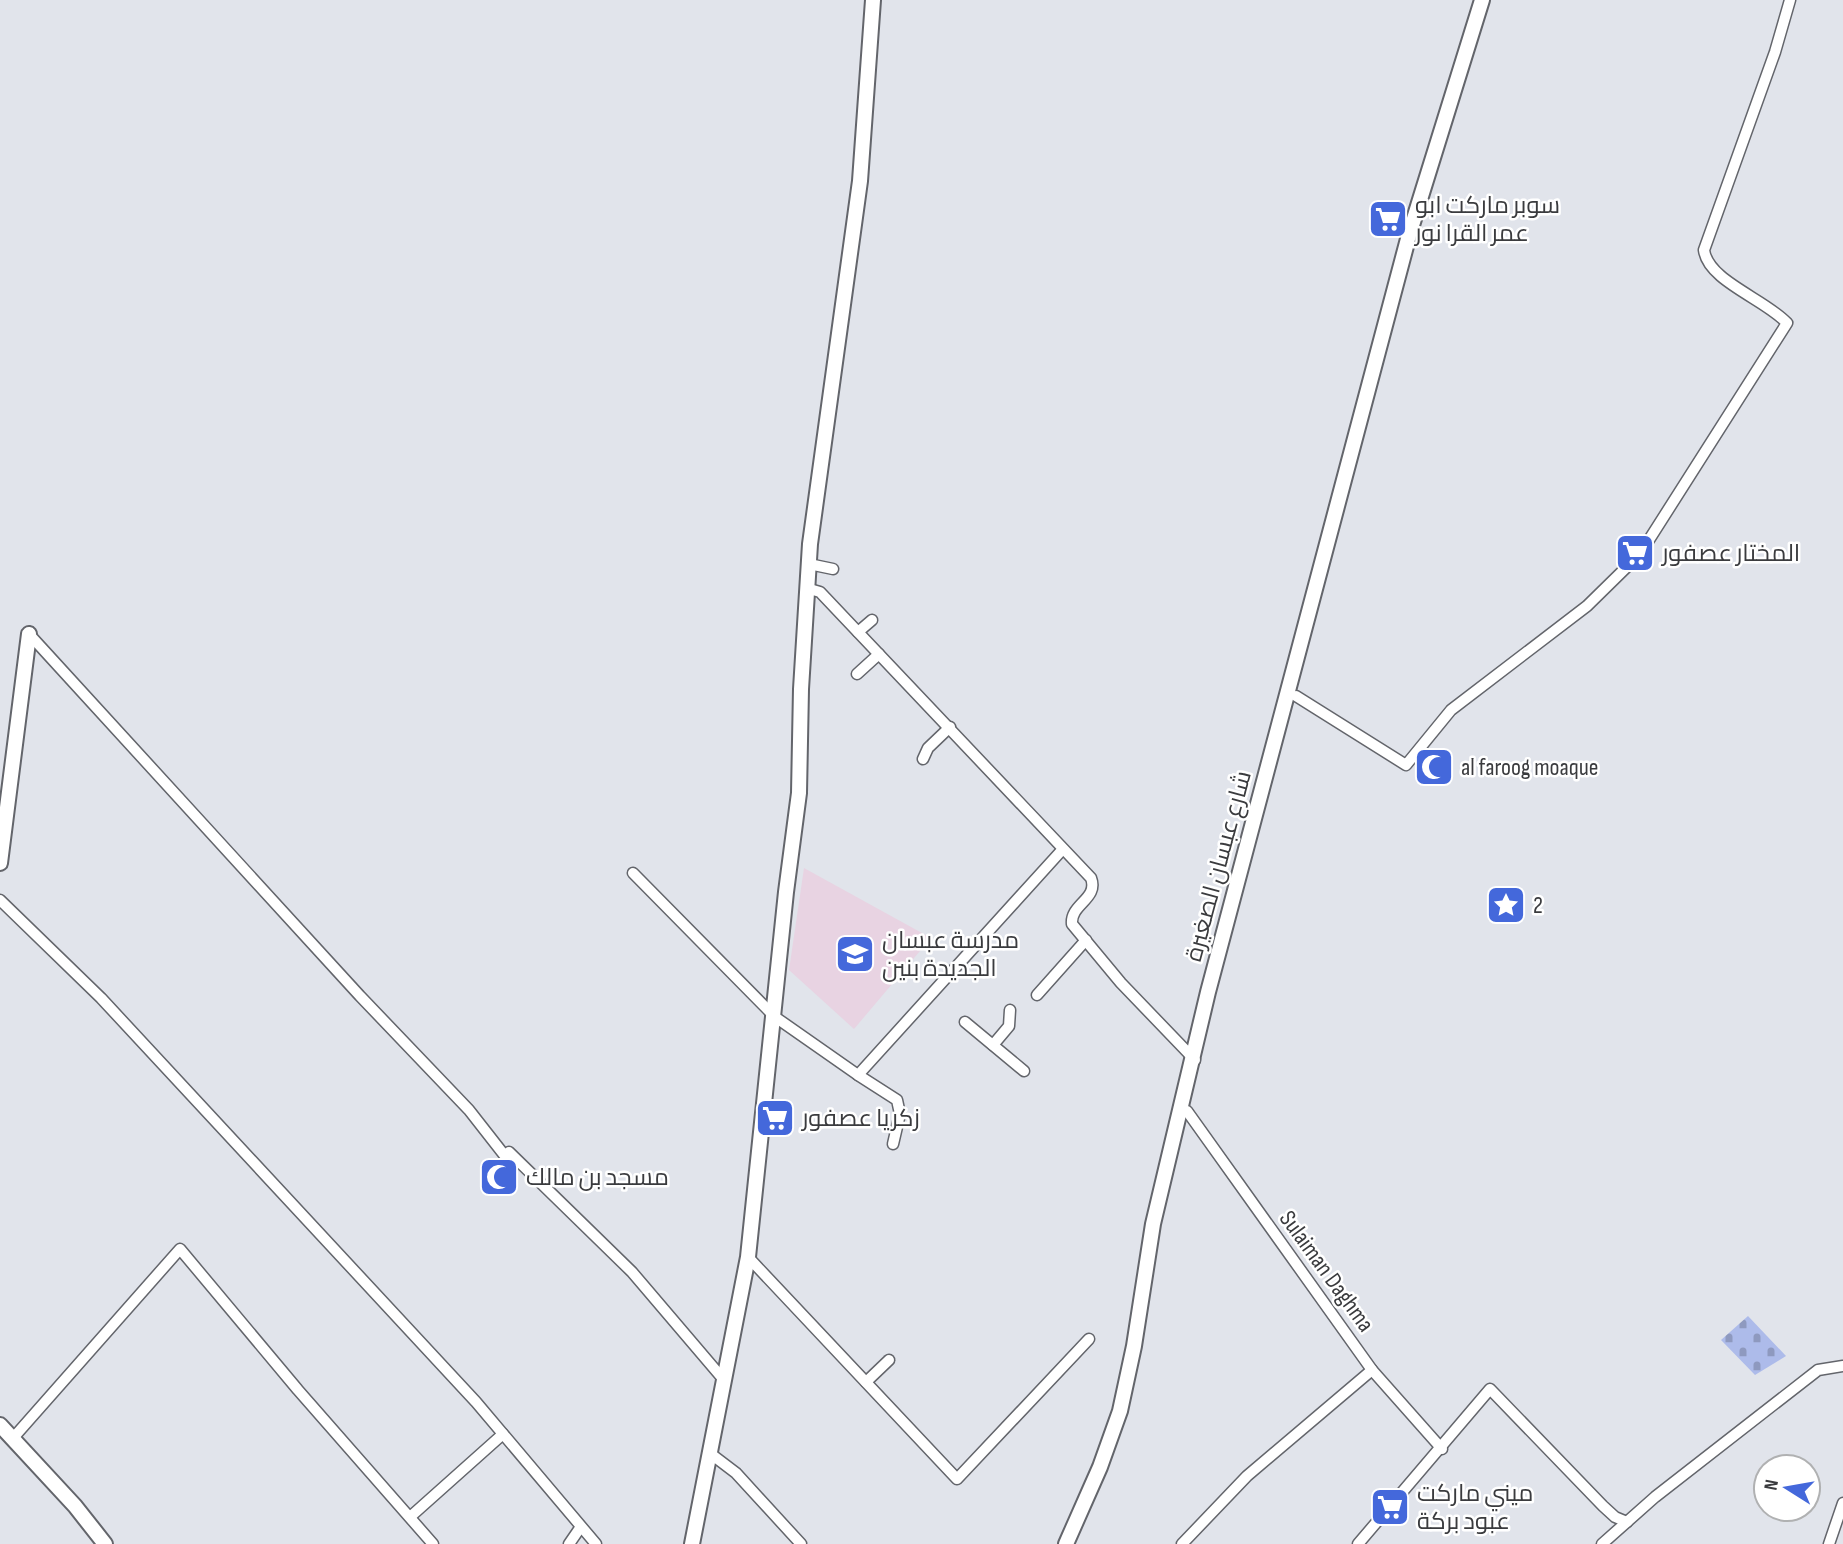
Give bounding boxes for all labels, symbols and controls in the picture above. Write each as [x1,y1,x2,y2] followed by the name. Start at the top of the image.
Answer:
[1413,191,1560,248] place label: سوبر ماركت ابو عمر القرا نور
[1367,198,1409,240] supermarket icon: سوبر ماركت ابو عمر القرا نور
[1614,532,1656,574] supermarket icon: المختار عصفور
[1660,539,1800,568] place label: المختار عصفور
[1413,746,1455,788] mosque icon: al faroog moaque
[1461,753,1598,782] place label: al faroog moaque
[1179,768,1259,965] street label: شارع عبسان الصغيرة
[1485,884,1527,926] place icon: 2
[1533,891,1543,920] place label: 2
[882,926,1019,983] place label: مدرسة عبسان الجديدة بنين
[834,933,876,975] school or university icon: مدرسة عبسان الجديدة بنين
[754,1097,796,1139] supermarket icon: زكريا عصفور
[800,1104,920,1133] place label: زكريا عصفور
[478,1156,520,1198] mosque icon: مسجد بن مالك
[526,1163,669,1192] place label: مسجد بن مالك
[1273,1205,1380,1337] street label: Sulaiman Daghma
[1752,1453,1822,1523] north arrow
[1760,1478,1784,1492] text: N
[1417,1479,1533,1536] place label: ميني ماركت عبود بركة
[1369,1486,1411,1528] supermarket icon: ميني ماركت عبود بركة

